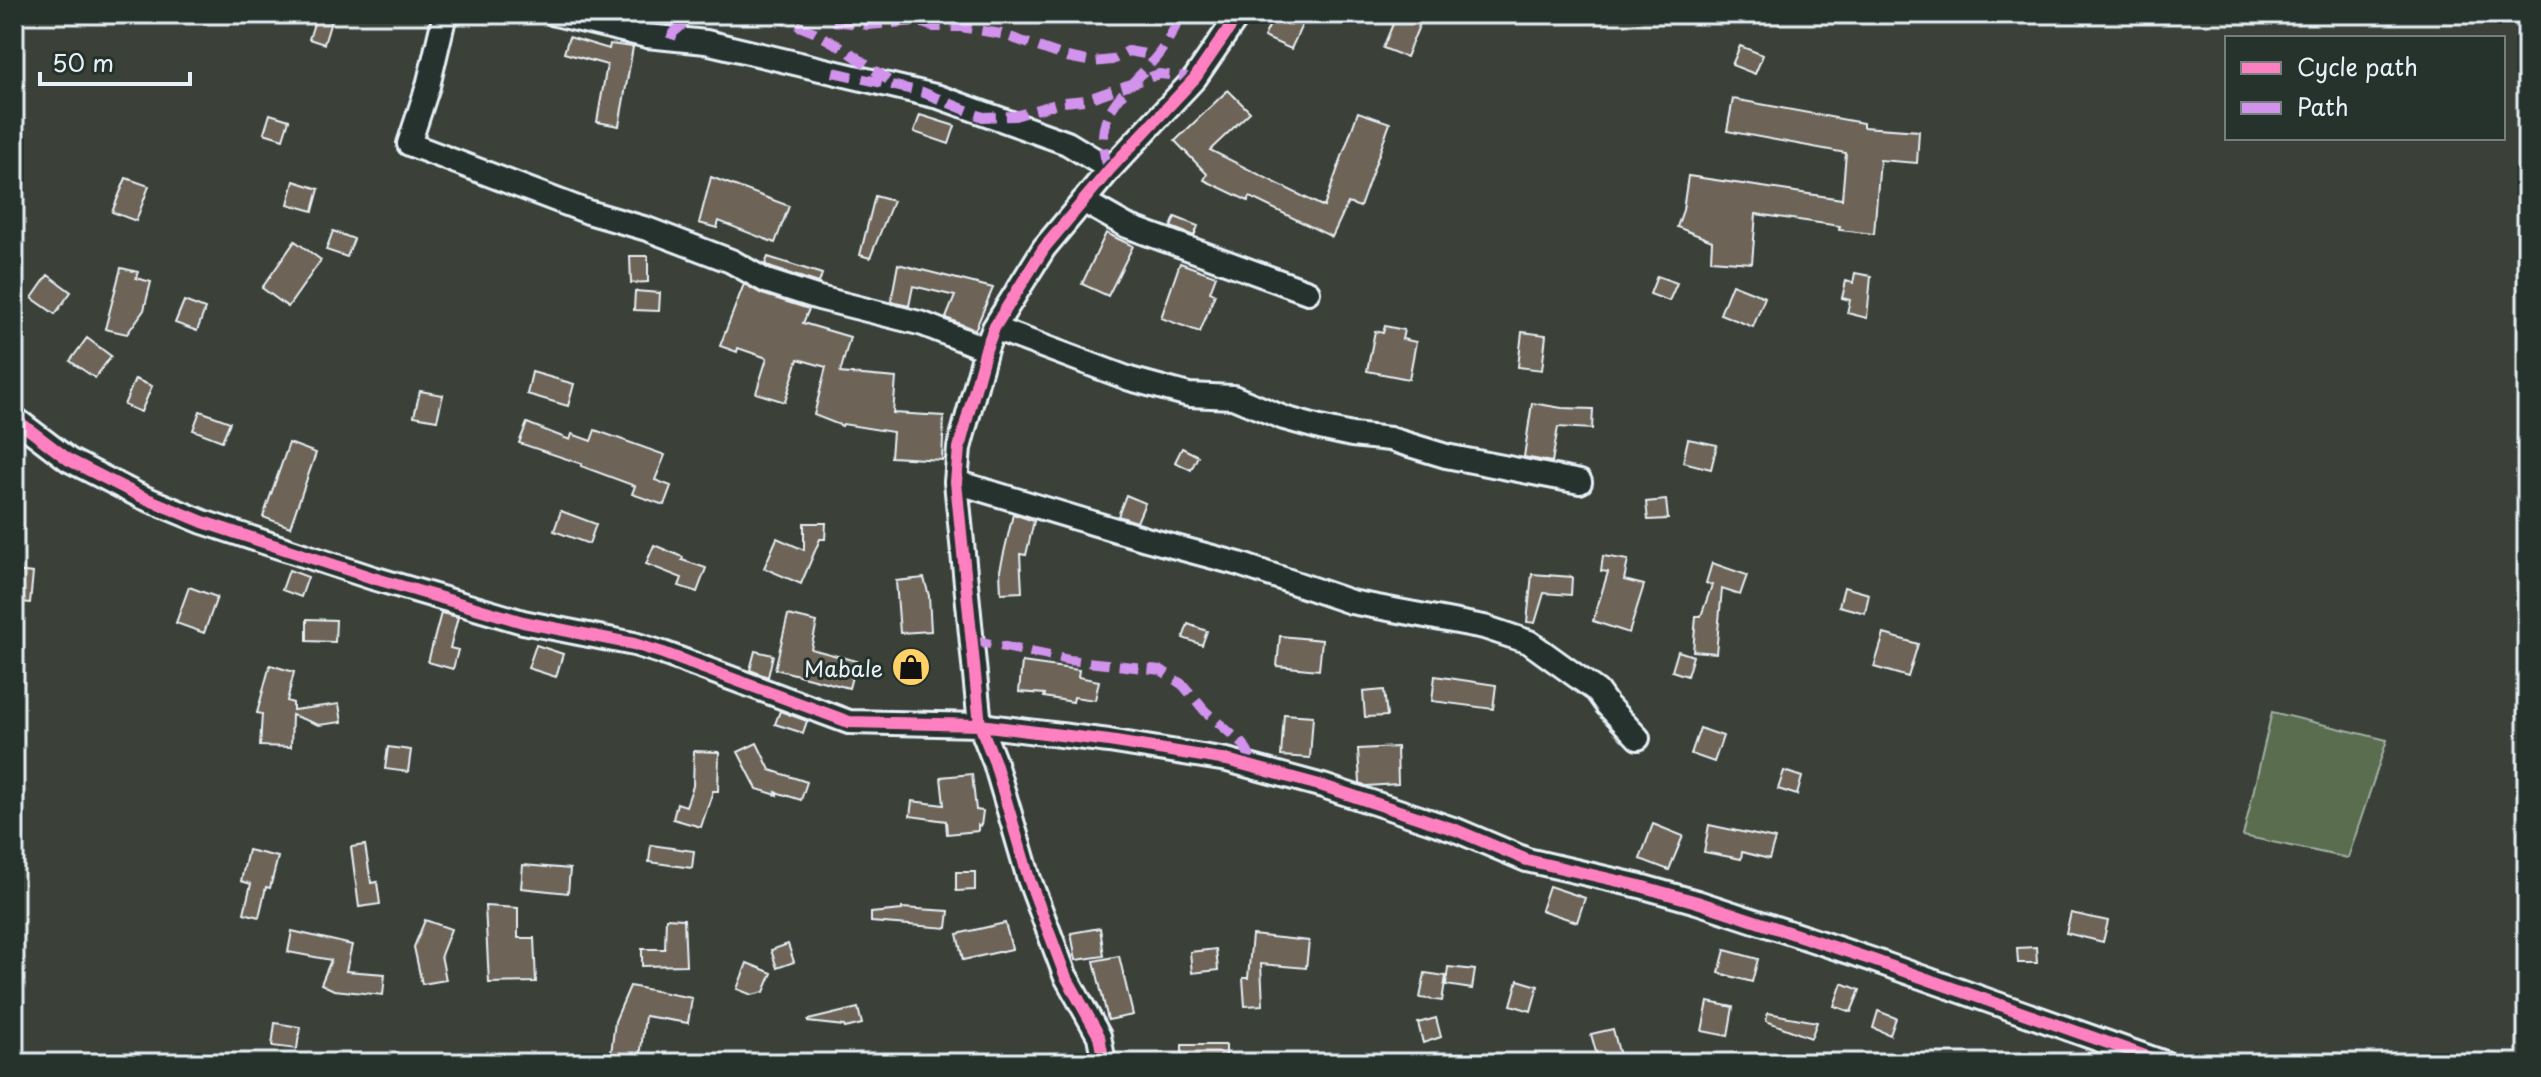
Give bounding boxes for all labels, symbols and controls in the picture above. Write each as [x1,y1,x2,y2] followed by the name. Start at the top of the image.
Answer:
[40,36,190,86] scale bar
[2225,36,2505,140] legend
[52,44,114,80] text: 50 m
[2297,48,2418,84] text: Cycle path
[2297,88,2349,124] text: Path
[890,646,932,688] shop icon: Mabale
[804,651,883,684] place label: Mabale

